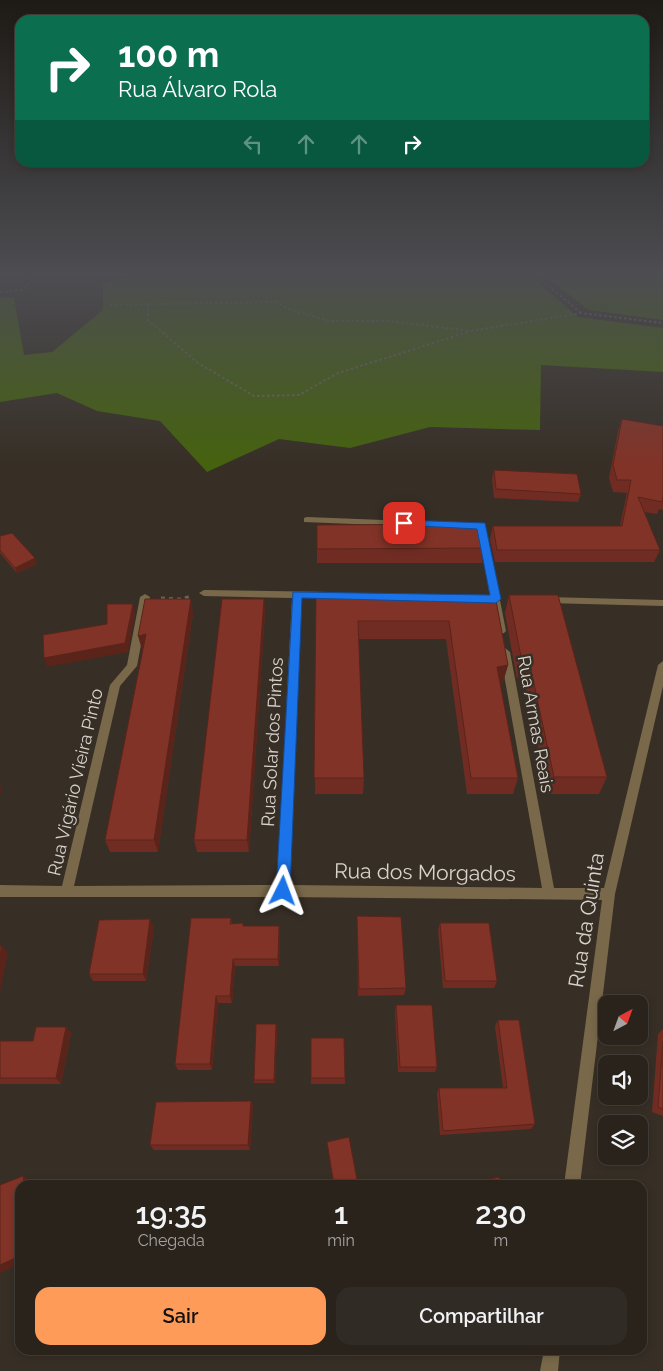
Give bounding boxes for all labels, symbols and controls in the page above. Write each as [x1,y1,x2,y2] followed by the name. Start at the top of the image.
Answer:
[118,34,219,75] text: 100 m
[35,35,100,100] icon: right
[118,76,277,102] text: Rua Álvaro Rola
[239,130,267,158] icon: left
[292,130,320,158] icon: ahead
[345,130,373,158] icon: ahead
[398,130,426,158] icon: right
[383,502,425,544] pin
[390,509,418,537] icon: arrive
[514,654,558,794] street label: Rua Armas Reais
[257,656,287,827] street label: Rua Solar dos Pintos
[43,686,107,878] street label: Rua Vigário Vieira Pinto
[563,851,609,989] street label: Rua da Quinta
[334,858,516,886] street label: Rua dos Morgados
[256,864,308,916] position arrow
[598,995,648,1045] north arrow
[598,995,648,1165] map controls
[598,1055,648,1105] button: sound
[598,1115,648,1165] button: layers
[135,1196,207,1231] text: 19:35
[334,1196,348,1231] text: 1
[475,1196,527,1231] text: 230
[138,1231,205,1250] text: Chegada
[327,1231,355,1250] text: min
[494,1231,508,1250] text: m
[35,1287,326,1345] button: Sair
[336,1287,627,1345] button: Compartilhar

